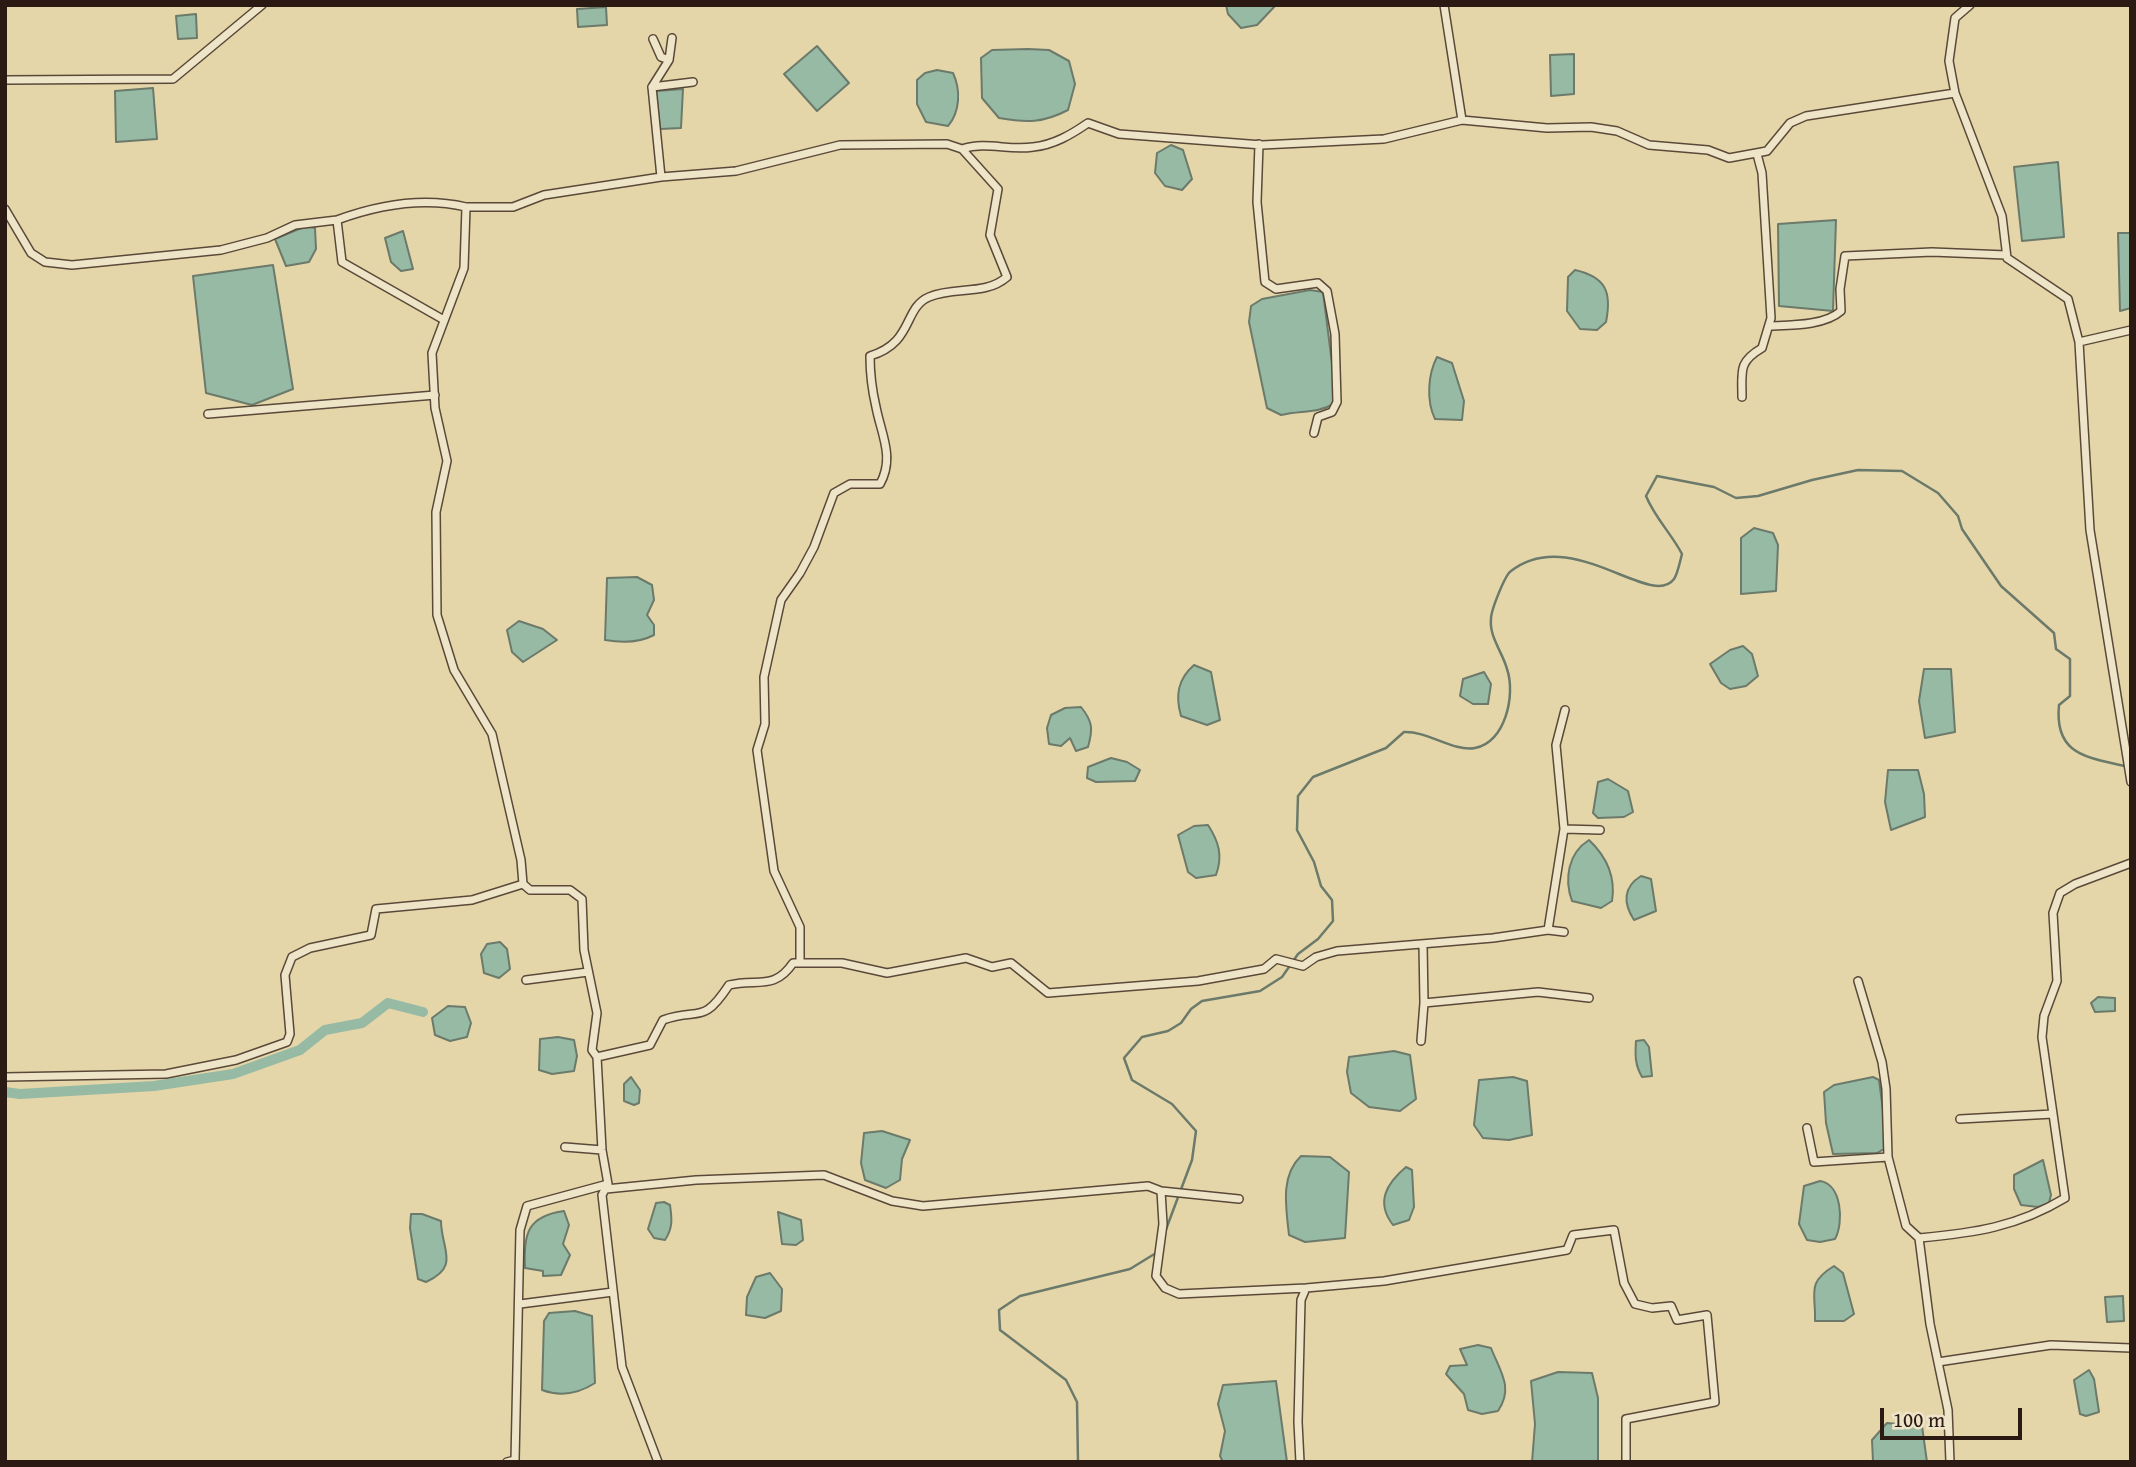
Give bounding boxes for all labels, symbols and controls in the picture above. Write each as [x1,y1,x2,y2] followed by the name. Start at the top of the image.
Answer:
[1884,1394,2026,1438] scale bar
[1893,1404,1945,1435] text: 100 m

